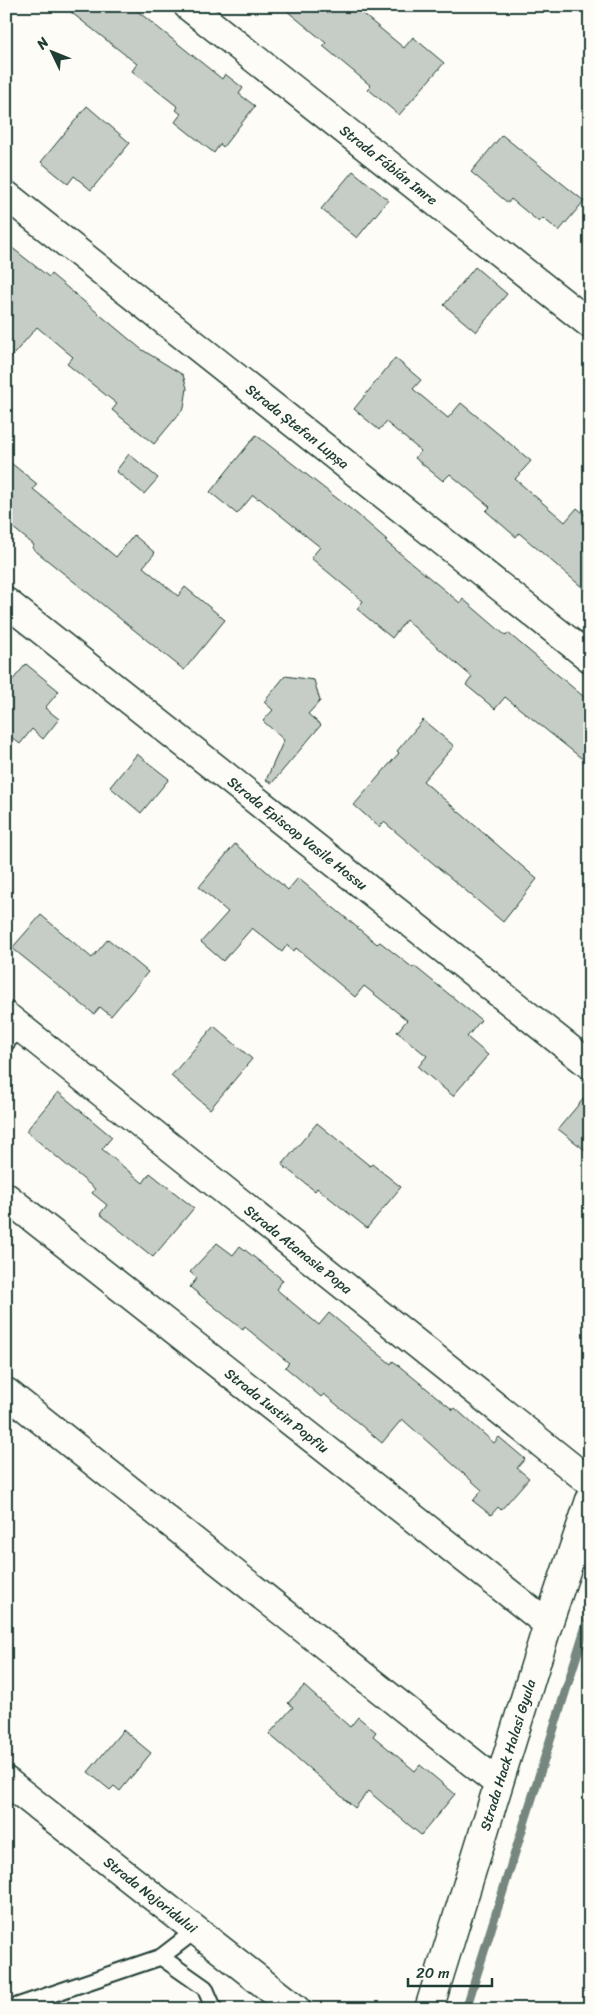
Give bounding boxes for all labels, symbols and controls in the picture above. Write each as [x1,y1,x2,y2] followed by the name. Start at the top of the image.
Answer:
[28,28,78,78] north arrow
[30,31,56,56] text: N
[334,118,443,212] street label: Strada Fábián Imre
[240,377,355,476] street label: Strada Ștefan Lupșa
[221,770,373,897] street label: Strada Episcop Vasile Hossu
[238,1198,358,1301] street label: Strada Atanasie Popa
[219,1362,335,1460] street label: Strada Iustin Popfiu
[473,1675,543,1834] street label: Strada Hack Halasi Gyula
[98,1850,204,1941] street label: Strada Nojoridului
[408,1955,492,1987] scale bar
[416,1960,450,1986] text: 20 m

